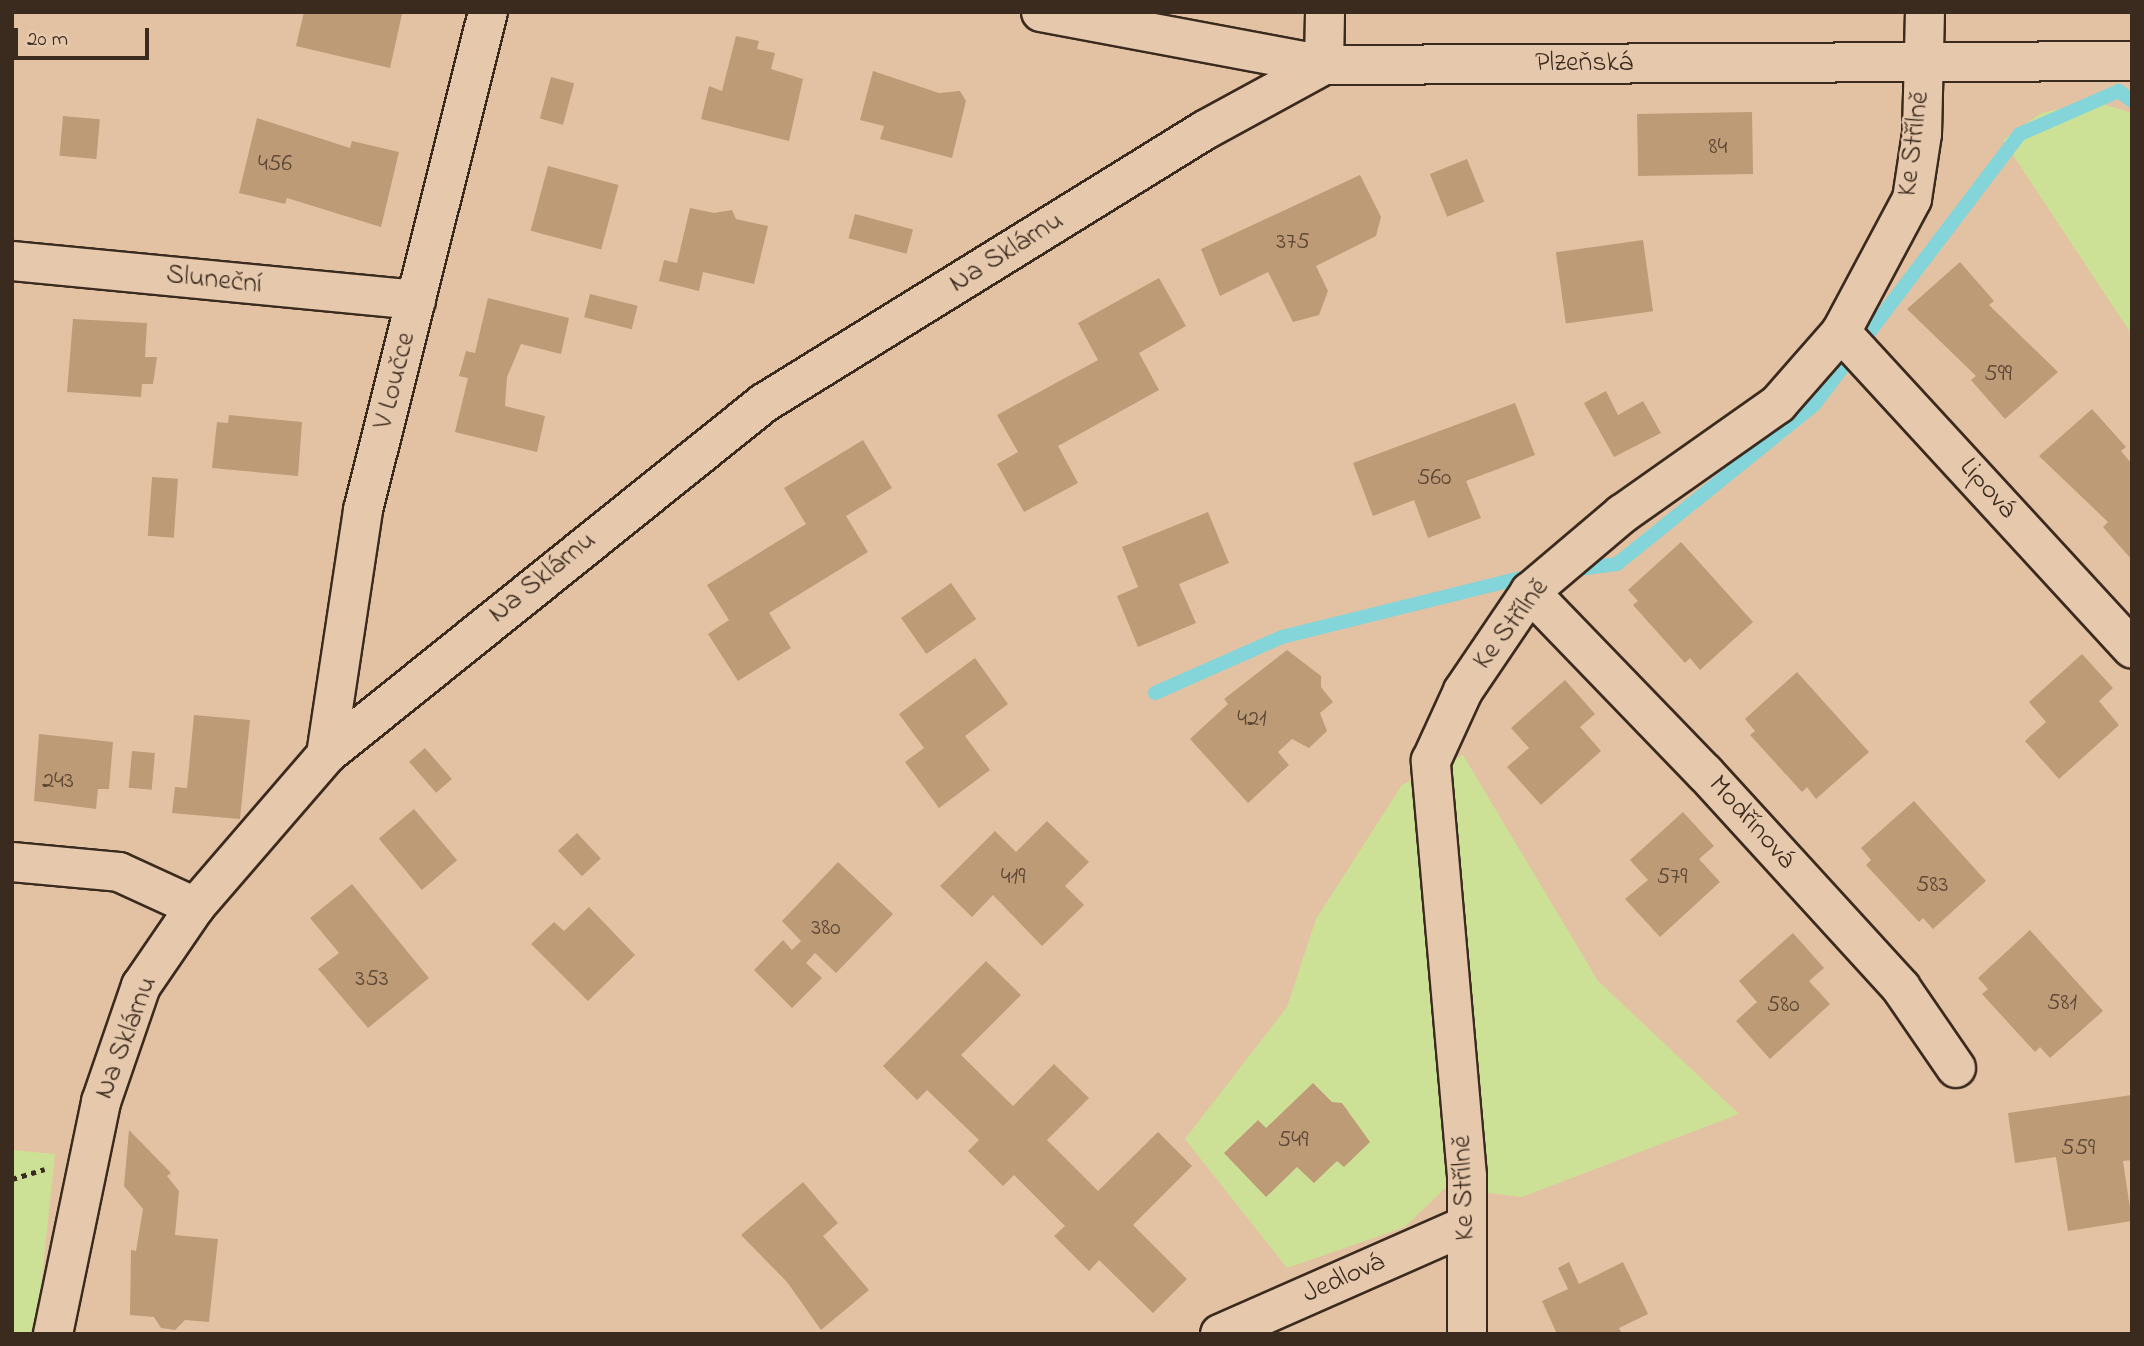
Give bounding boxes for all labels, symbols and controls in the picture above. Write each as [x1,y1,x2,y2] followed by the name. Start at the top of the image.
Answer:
[18,14,152,58] scale bar
[27,25,68,55] text: 20 m
[1535,47,1633,81] street label: Plzeňská
[1892,90,1938,198] street label: Ke Střílně
[1709,134,1727,162] house number: 84
[258,151,292,179] house number: 456
[944,205,1070,301] street label: Na Sklárnu
[1276,229,1310,257] house number: 375
[164,259,264,303] street label: Sluneční
[368,329,424,433] street label: V Loučce
[1984,361,2012,389] house number: 599
[1951,452,2023,526] street label: Lipová
[1417,465,1451,493] house number: 560
[482,524,604,632] street label: Na Sklárnu
[1467,573,1557,677] street label: Ke Střílně
[1237,706,1267,734] house number: 421
[42,768,74,796] house number: 243
[1700,769,1802,877] street label: Modřínová
[1001,864,1025,892] house number: 419
[1657,864,1687,892] house number: 579
[1916,872,1948,900] house number: 583
[811,915,841,943] house number: 380
[355,966,389,994] house number: 353
[88,972,166,1104] street label: Na Sklárnu
[2047,990,2077,1018] house number: 581
[1766,992,1800,1020] house number: 580
[1278,1127,1308,1155] house number: 549
[1446,1135,1484,1241] street label: Ke Střílně
[2061,1135,2095,1163] house number: 559
[1298,1246,1390,1312] street label: Jedlová

